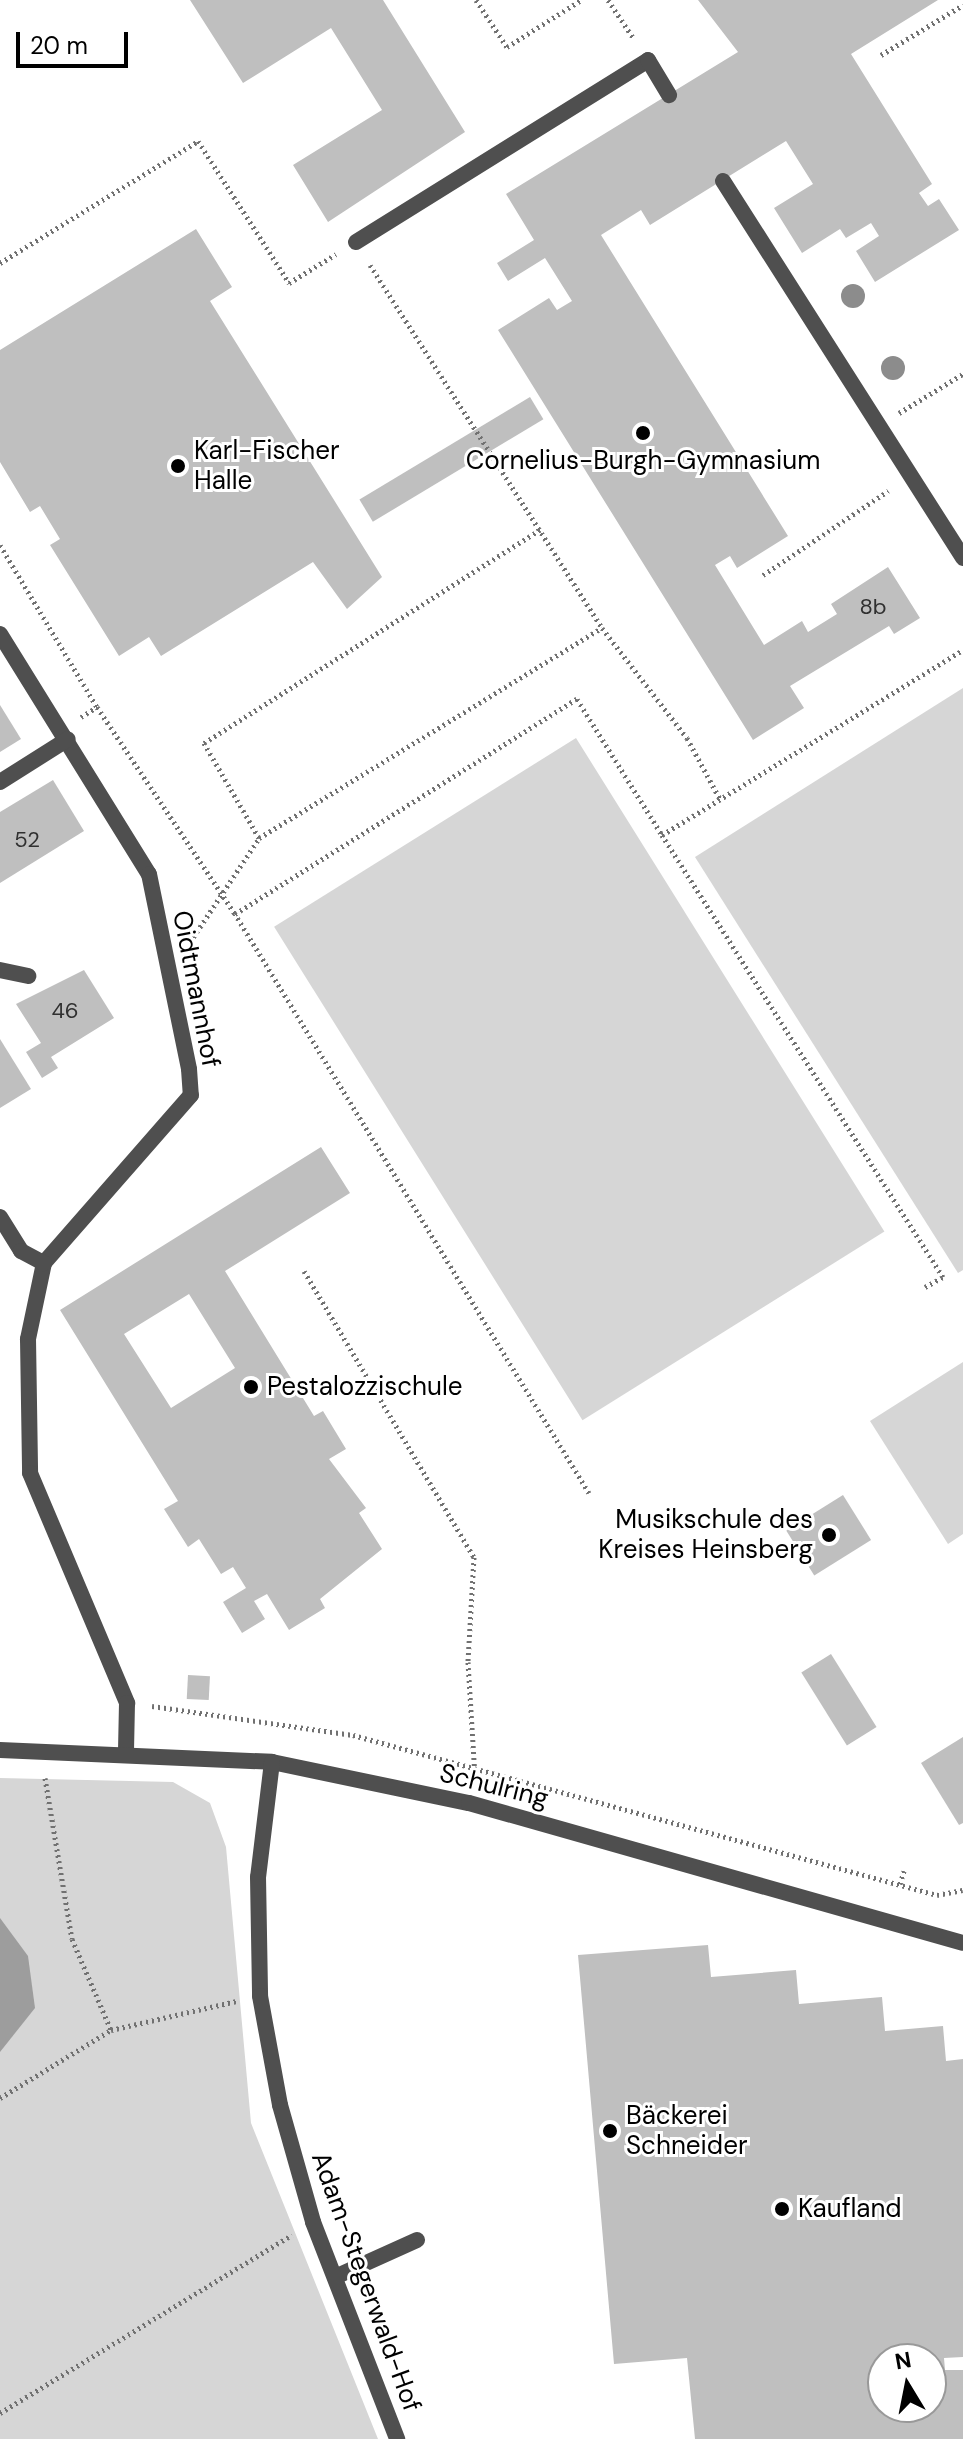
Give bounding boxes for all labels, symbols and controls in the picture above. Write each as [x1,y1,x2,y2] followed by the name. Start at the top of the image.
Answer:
[20,16,132,66] scale bar
[30,30,88,61] text: 20 m
[634,424,652,442] marker: Cornelius-Burgh-Gymnasium
[194,435,340,496] place label: Karl-Fischer Halle
[466,445,820,477] place label: Cornelius-Burgh-Gymnasium
[169,457,187,475] marker: Karl-Fischer Halle
[859,594,887,620] house number: 8b
[14,827,40,853] house number: 52
[165,908,227,1070] street label: Oidtmannhof
[51,998,79,1024] house number: 46
[267,1371,463,1403] place label: Pestalozzischule
[242,1378,260,1396] marker: Pestalozzischule
[598,1504,813,1566] place label: Musikschule des Kreises Heinsberg
[820,1526,838,1544] marker: Musikschule des Kreises Heinsberg
[436,1757,552,1815] street label: Schulring
[626,2100,748,2162] place label: Bäckerei Schneider
[601,2122,619,2140] marker: Bäckerei Schneider
[305,2148,427,2416] street label: Adam-Stegerwald-Hof
[798,2193,902,2225] place label: Kaufland
[773,2200,791,2218] marker: Kaufland
[867,2343,947,2423] north arrow
[893,2345,914,2377] text: N

